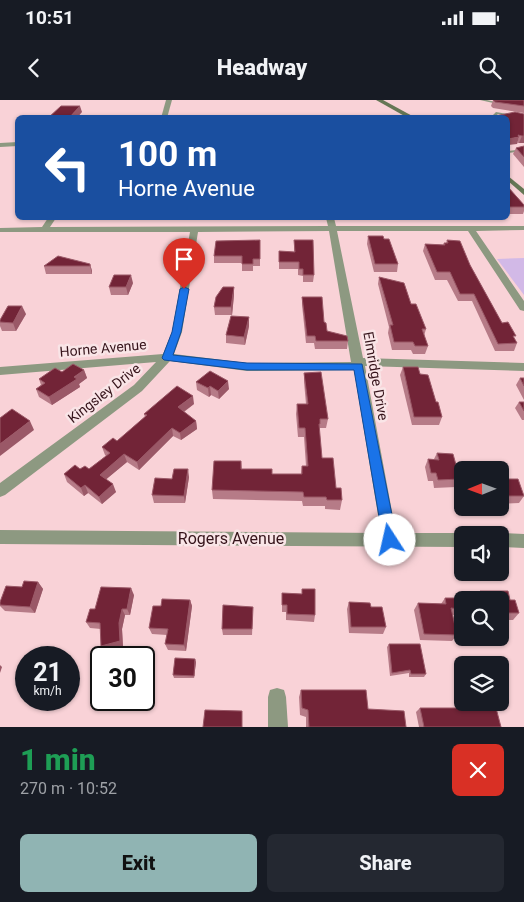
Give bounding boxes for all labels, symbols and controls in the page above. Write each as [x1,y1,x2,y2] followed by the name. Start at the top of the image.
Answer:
[25,6,74,29] text: 10:51
[20,54,48,82] icon: back
[476,54,504,82] icon: search
[217,55,307,80] text: Headway
[118,134,217,175] text: 100 m
[35,135,100,200] icon: left
[118,176,255,201] text: Horne Avenue
[163,238,205,289] pin
[170,245,198,273] icon: arrive
[360,330,392,422] street label: Elmridge Drive
[59,336,147,360] street label: Horne Avenue
[65,360,143,426] street label: Kingsley Drive
[454,461,509,516] north arrow
[454,461,509,711] map controls
[363,513,415,565] position arrow
[454,526,509,581] button: sound
[178,529,284,548] street label: Rogers Avenue
[454,591,509,646] button: search
[90,646,155,711] speed limit sign: 30
[454,656,509,711] button: layers
[33,658,62,687] text: 21
[33,684,62,698] text: km/h
[20,742,96,777] text: 1 min
[452,744,504,796] button: close
[20,779,117,798] text: 270 m · 10:52
[20,834,257,892] button: Exit
[267,834,504,892] button: Share

